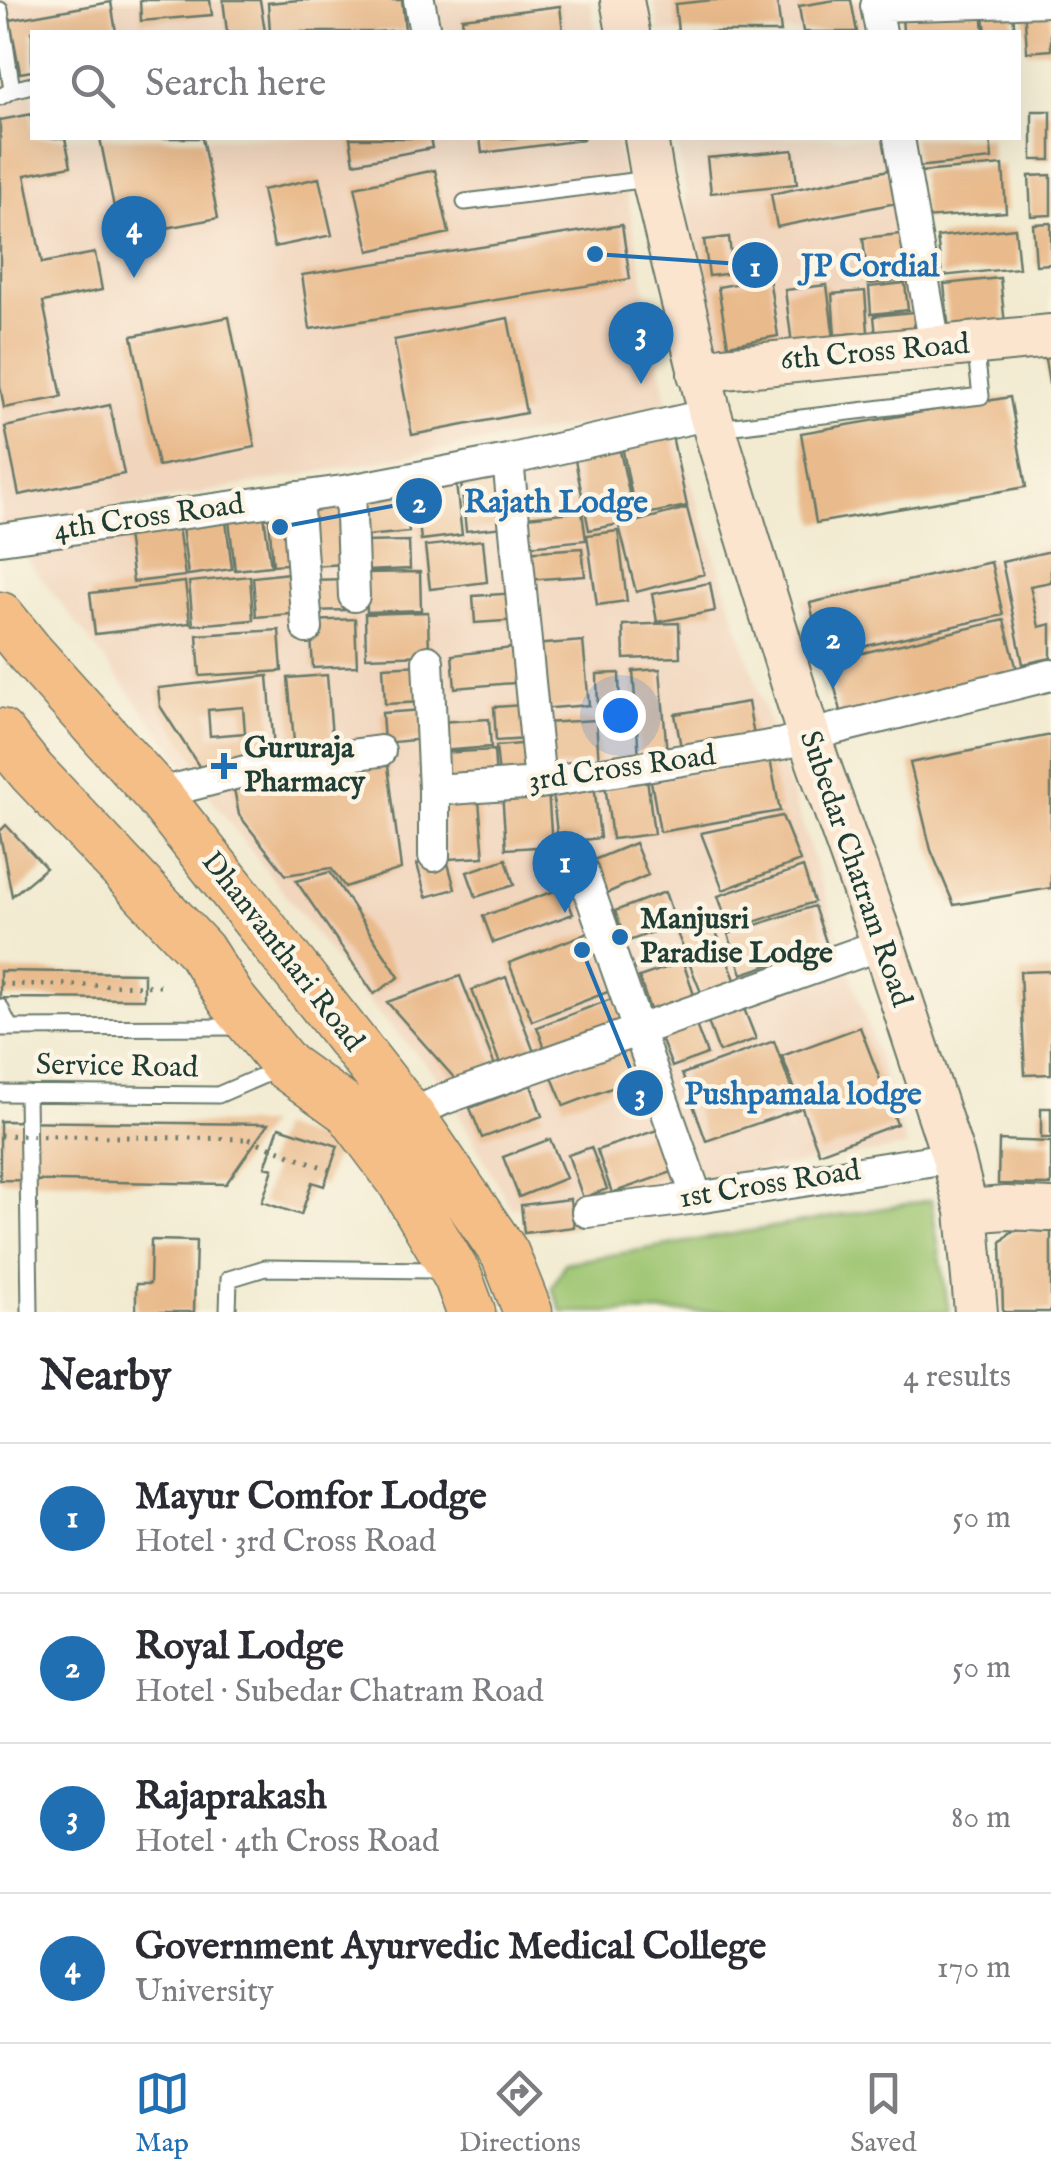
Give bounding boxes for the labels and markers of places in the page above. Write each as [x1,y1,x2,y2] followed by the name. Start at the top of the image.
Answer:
[102,196,166,278] pin: 4
[730,234,959,296] callout: JP Cordial
[608,302,674,384] pin: 3
[394,470,668,532] callout: Rajath Lodge
[800,606,866,689] pin: 2
[244,730,366,802] place label: Gururaja Pharmacy
[213,755,235,777] marker: Gururaja Pharmacy
[532,830,598,913] pin: 1
[640,901,833,973] place label: Manjusri Paradise Lodge
[609,926,631,948] marker: Manjusri Paradise Lodge
[615,1062,942,1124] callout: Pushpamala lodge

